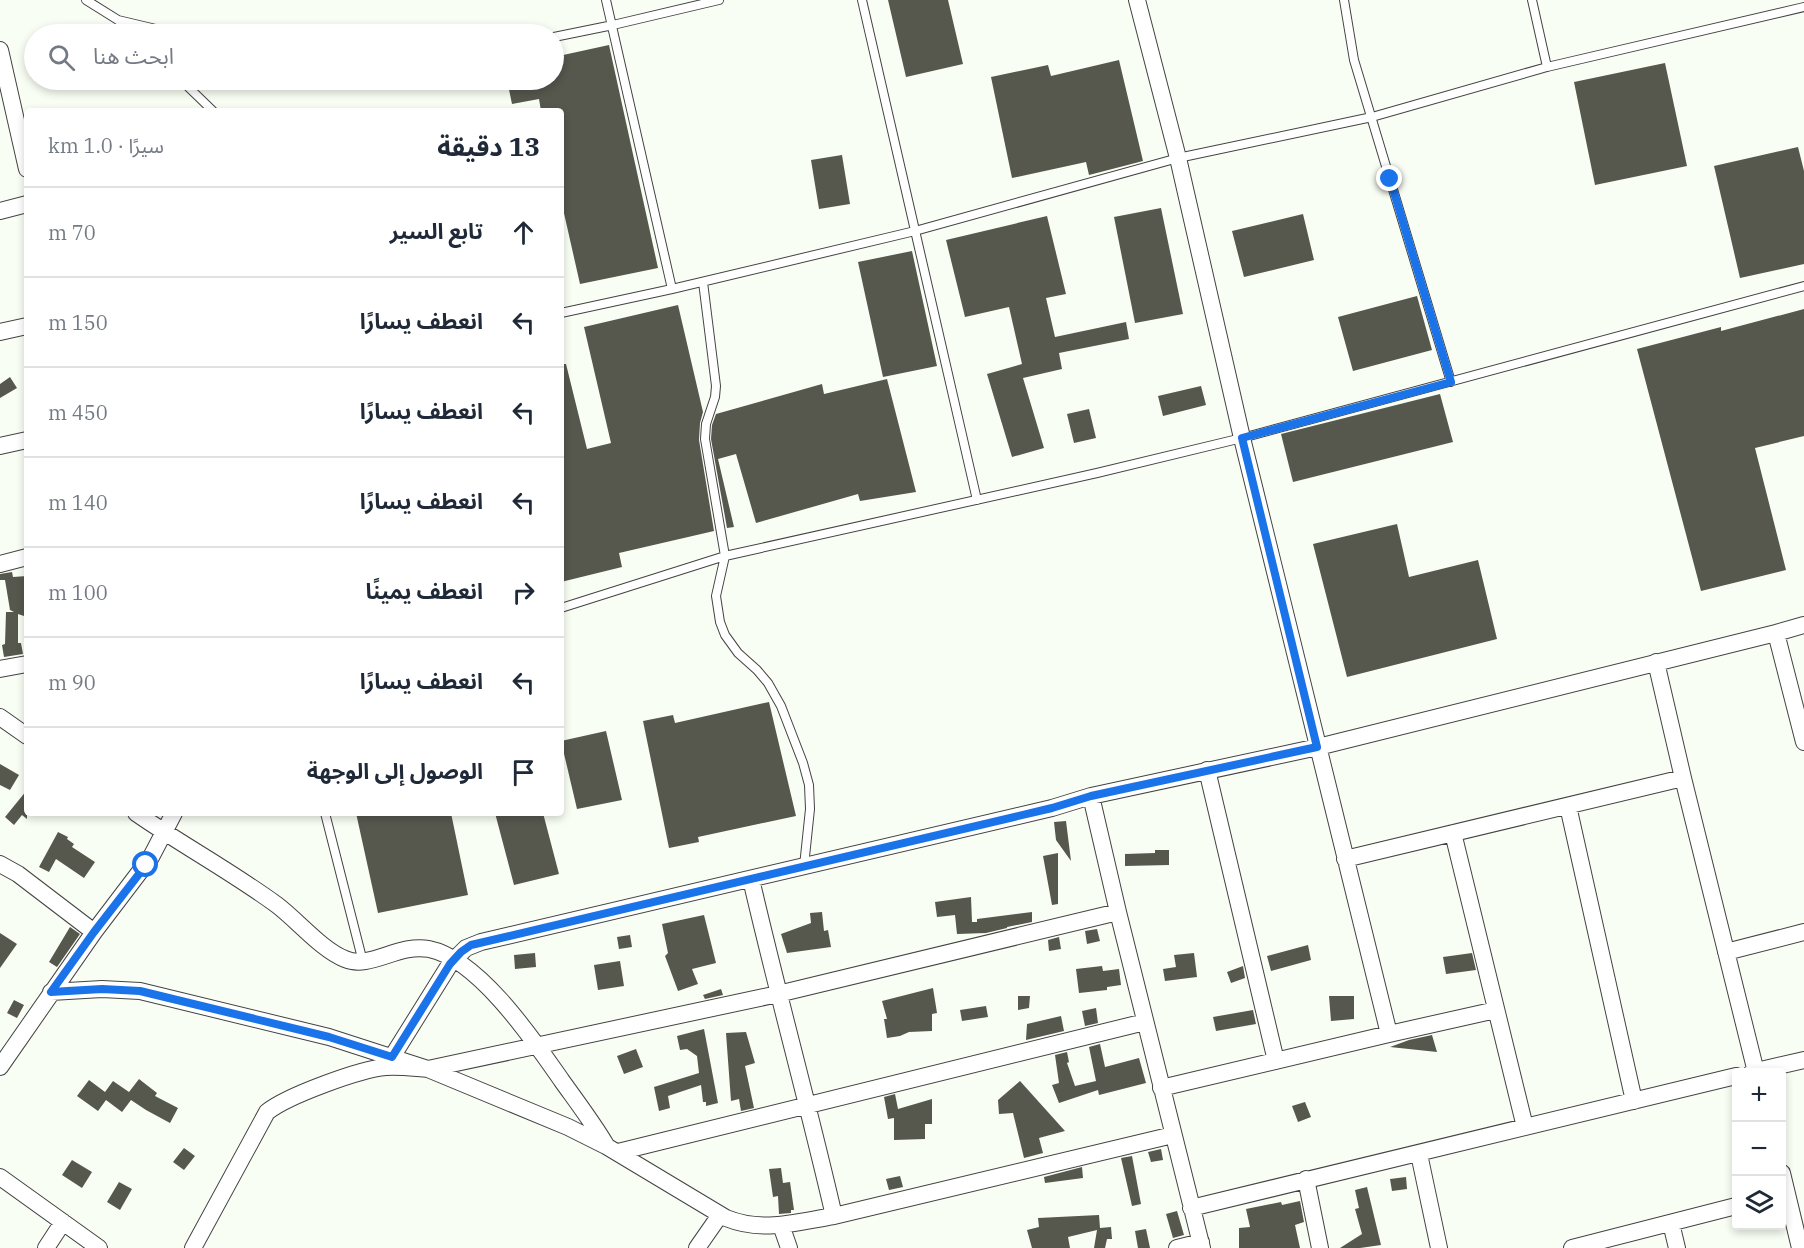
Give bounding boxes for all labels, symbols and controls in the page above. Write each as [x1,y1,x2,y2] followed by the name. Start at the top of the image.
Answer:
[24,24,564,90] search box
[45,41,78,74] icon: search
[93,41,174,70] text: ابحث هنا
[437,129,540,163] text: 13 دقيقة
[48,132,164,159] text: سيرًا · 1.0 km
[1376,165,1402,191] route end
[390,216,483,245] text: تابع السير
[507,216,540,249] icon: ahead
[48,219,96,246] text: 70 m
[360,306,483,335] text: انعطف يسارًا
[507,306,540,339] icon: left
[48,309,108,336] text: 150 m
[360,396,483,425] text: انعطف يسارًا
[507,396,540,429] icon: left
[48,399,108,426] text: 450 m
[360,486,483,515] text: انعطف يسارًا
[507,486,540,519] icon: left
[48,489,108,516] text: 140 m
[365,576,483,605] text: انعطف يمينًا
[507,576,540,609] icon: right
[48,579,108,606] text: 100 m
[360,666,483,695] text: انعطف يسارًا
[507,666,540,699] icon: left
[48,669,96,696] text: 90 m
[307,756,483,785] text: الوصول إلى الوجهة
[507,756,540,789] icon: arrive
[132,851,158,877] route start
[1732,1068,1786,1230] map controls
[1732,1068,1786,1122] button: +
[1732,1122,1786,1176] button: −
[1732,1176,1786,1230] button: layers

